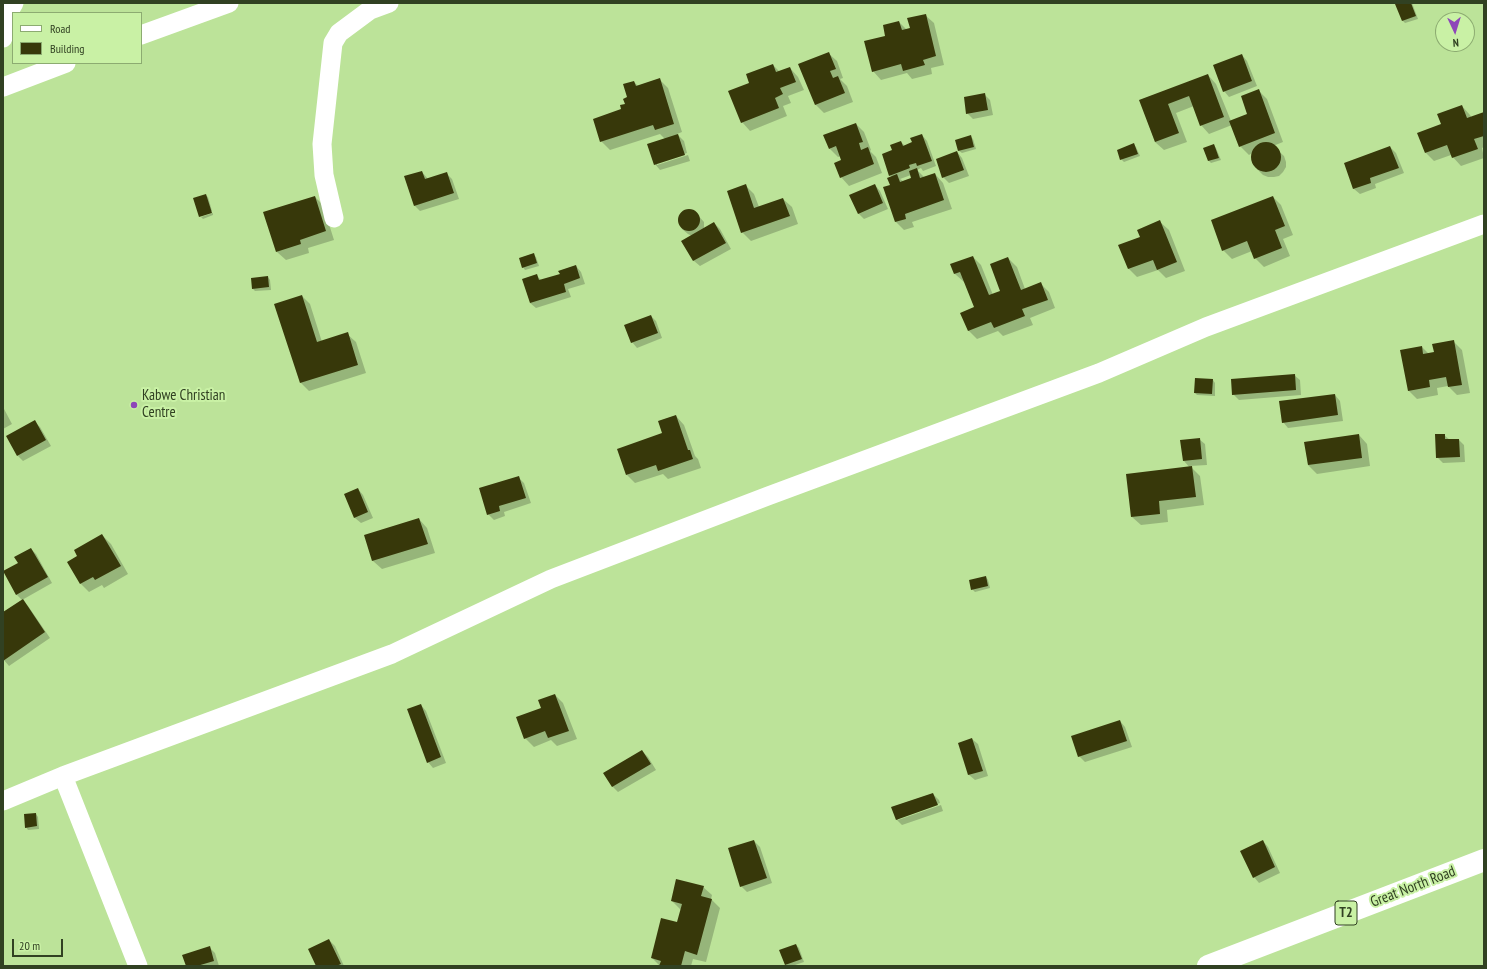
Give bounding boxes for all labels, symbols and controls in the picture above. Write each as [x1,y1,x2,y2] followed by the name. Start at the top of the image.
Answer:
[12,12,142,64] legend
[1435,12,1475,52] north arrow
[50,21,70,36] text: Road
[1452,36,1459,50] text: N
[50,41,85,56] text: Building
[142,387,225,422] place label: Kabwe Christian Centre
[129,400,139,410] marker: Kabwe Christian Centre
[1368,863,1458,911] street label: Great North Road
[1335,901,1357,925] road number: T2
[14,931,65,957] scale bar
[19,938,40,953] text: 20 m

